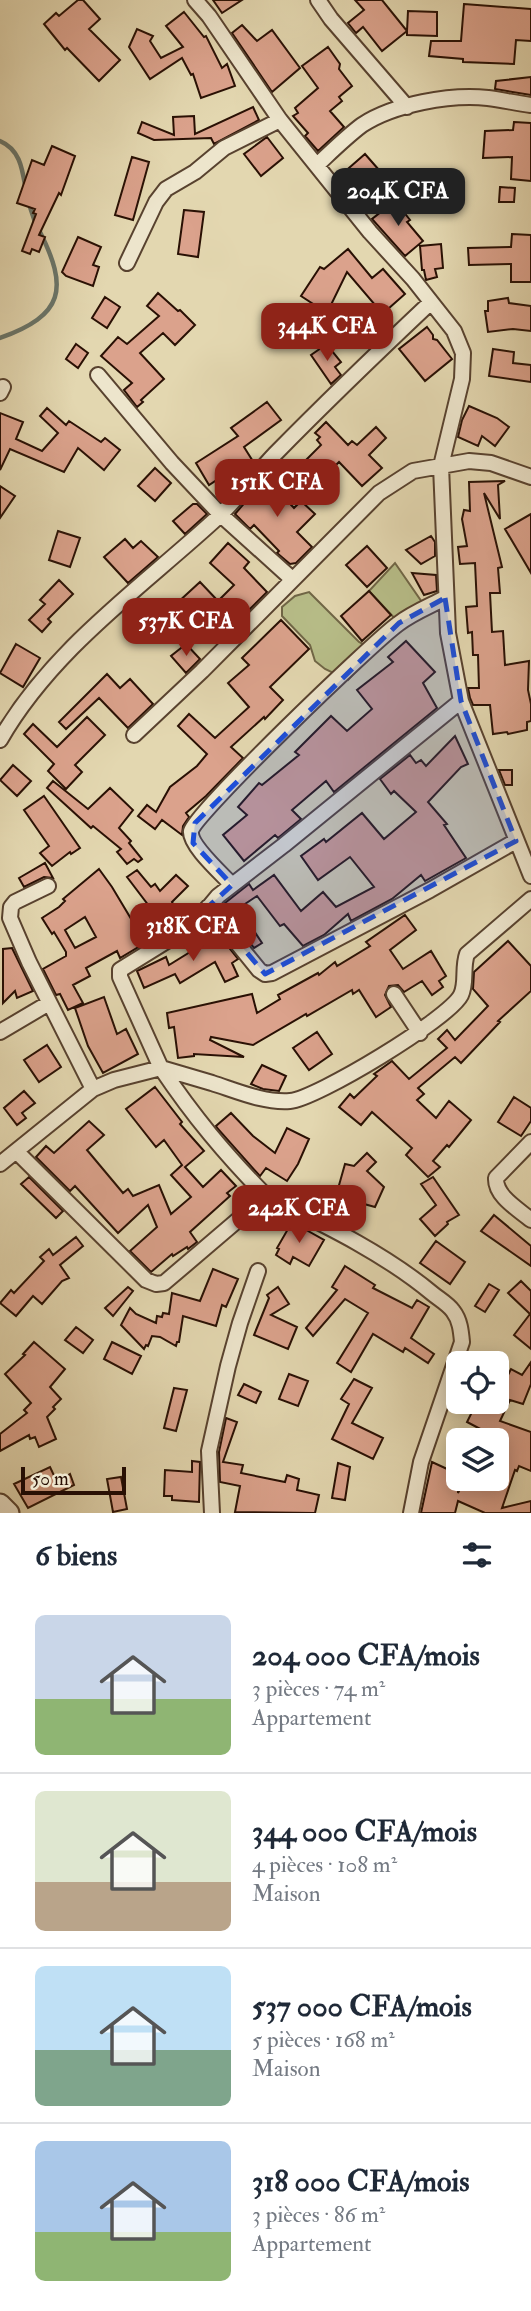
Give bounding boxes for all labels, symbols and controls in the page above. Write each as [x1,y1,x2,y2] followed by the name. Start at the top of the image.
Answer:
[326,168,470,228] pin: 204K CFA
[347,176,449,205] text: 204K CFA
[255,304,399,363] pin: 344K CFA
[277,311,377,340] text: 344K CFA
[205,460,349,519] pin: 151K CFA
[231,467,323,496] text: 151K CFA
[114,598,258,658] pin: 537K CFA
[138,606,234,635] text: 537K CFA
[121,904,265,963] pin: 318K CFA
[146,911,240,940] text: 318K CFA
[227,1186,371,1245] pin: 242K CFA
[248,1193,350,1222] text: 242K CFA
[446,1351,509,1491] map controls
[446,1351,509,1414] button: locate
[446,1428,509,1491] button: layers
[21,1464,126,1496] scale bar
[32,1467,69,1491] text: 50 m
[458,1536,496,1574] icon: filters
[35,1537,117,1574] text: 6 biens
[252,1637,480,1674] text: 204 000 CFA/mois
[91,1643,175,1727] icon: home
[252,1674,385,1703] text: 3 pièces · 74 m²
[252,1703,372,1732] text: Appartement
[252,1813,477,1850] text: 344 000 CFA/mois
[91,1819,175,1903] icon: home
[252,1850,397,1879] text: 4 pièces · 108 m²
[252,1879,321,1908] text: Maison
[252,1988,472,2025] text: 537 000 CFA/mois
[91,1994,175,2078] icon: home
[252,2025,395,2054] text: 5 pièces · 168 m²
[252,2054,321,2083] text: Maison
[252,2163,470,2200] text: 318 000 CFA/mois
[91,2169,175,2253] icon: home
[252,2200,385,2229] text: 3 pièces · 86 m²
[252,2229,372,2258] text: Appartement

